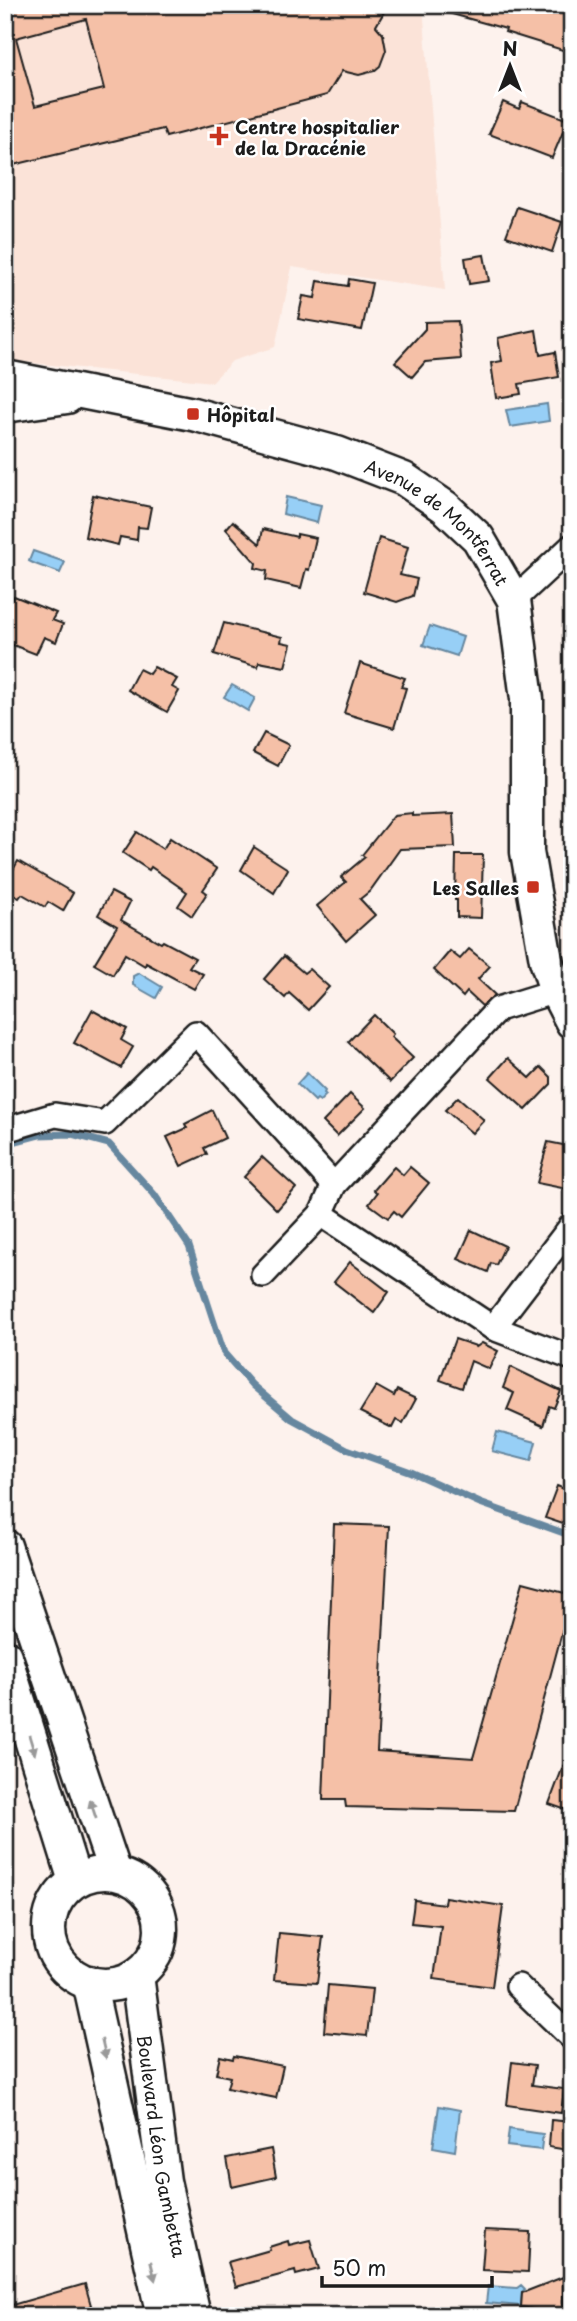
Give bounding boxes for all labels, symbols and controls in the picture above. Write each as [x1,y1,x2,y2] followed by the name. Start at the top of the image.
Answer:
[476,32,546,102] north arrow
[502,34,518,62] text: N
[235,113,400,161] place label: Centre hospitalier de la Dracénie
[209,126,229,146] marker: Centre hospitalier de la Dracénie
[207,401,275,428] place label: Hôpital
[185,406,201,422] marker: Hôpital
[361,452,516,590] street label: Avenue de Montferrat
[433,874,519,901] place label: Les Salles
[525,879,541,895] marker: Les Salles
[28,1734,38,1755] one-way arrow
[87,1798,98,1819] one-way arrow
[131,2033,194,2261] street label: Boulevard Léon Gambetta
[98,2038,109,2060] one-way arrow
[322,2244,491,2288] scale bar
[332,2251,386,2283] text: 50 m
[148,2260,159,2282] one-way arrow

